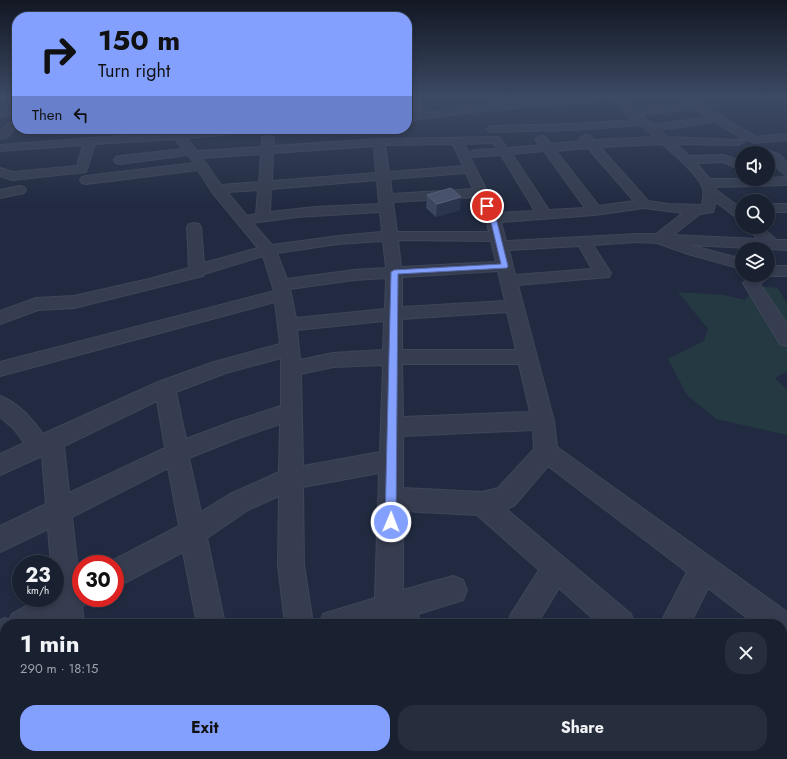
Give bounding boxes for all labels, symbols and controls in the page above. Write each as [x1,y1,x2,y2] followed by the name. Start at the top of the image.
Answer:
[98,20,180,61] text: 150 m
[32,28,84,80] icon: right
[98,58,170,84] text: Turn right
[32,104,62,126] text: Then
[70,104,92,126] icon: left
[735,146,775,282] map controls
[735,146,775,186] button: sound
[470,189,504,223] pin
[735,194,775,234] button: search
[476,195,498,217] icon: arrive
[735,242,775,282] button: layers
[370,501,412,543] position arrow
[72,555,124,607] speed limit sign: 30
[25,561,51,590] text: 23
[27,583,49,598] text: km/h
[20,626,80,661] text: 1 min
[725,632,767,674] button: close
[20,659,98,678] text: 290 m · 18:15
[20,705,390,751] button: Exit
[398,705,767,751] button: Share

